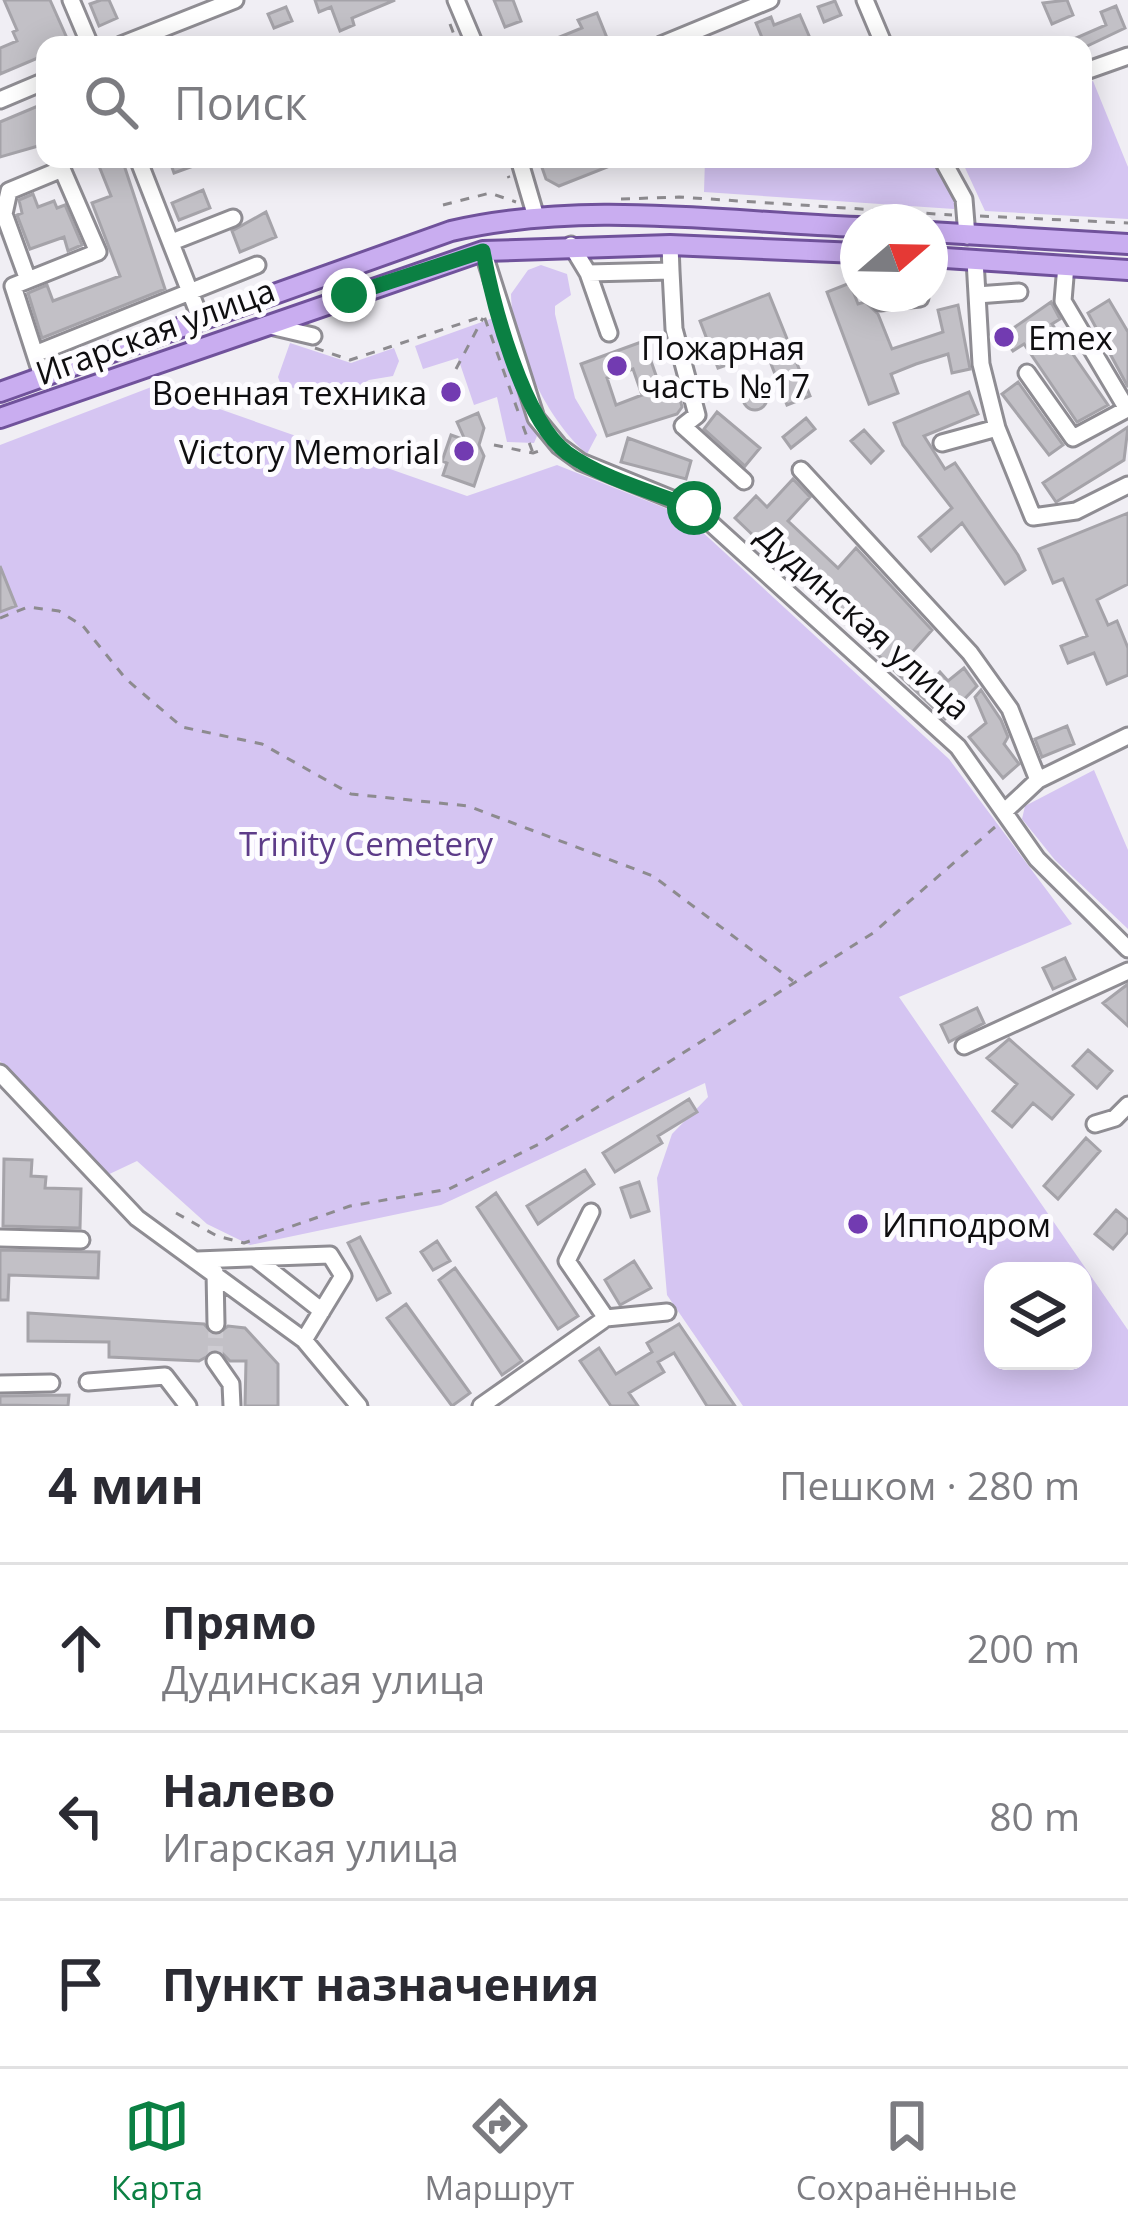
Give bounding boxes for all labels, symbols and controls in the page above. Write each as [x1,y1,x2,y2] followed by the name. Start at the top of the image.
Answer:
[36,36,1092,168] search box
[78,69,144,135] icon: search
[174,72,307,133] text: Поиск
[840,204,948,312] north arrow
[29,267,281,395] street label: Игарская улица
[322,268,376,322] route end
[1028,315,1113,360] place label: Emex
[991,324,1017,350] marker: Emex
[641,325,810,408] place label: Пожарная часть №17
[604,353,630,379] marker: Пожарная часть №17
[152,370,427,415] place label: Военная техника
[438,379,464,405] marker: Военная техника
[179,429,440,474] place label: Victory Memorial
[451,438,477,464] marker: Victory Memorial
[667,481,721,535] route start
[747,513,981,729] street label: Дудинская улица
[239,821,494,866] park label: Trinity Cemetery
[882,1202,1051,1247] place label: Ипподром
[845,1211,871,1237] marker: Ипподром
[984,1262,1092,1370] map controls
[984,1262,1092,1370] button: layers
[48,1449,204,1519] text: 4 мин
[779,1458,1080,1511] text: Пешком · 280 m
[162,1591,317,1652] text: Прямо
[48,1615,114,1681] icon: ahead
[967,1621,1080,1674] text: 200 m
[162,1652,485,1705] text: Дудинская улица
[162,1759,335,1820] text: Налево
[48,1783,114,1849] icon: left
[989,1789,1080,1842] text: 80 m
[162,1820,459,1873] text: Игарская улица
[48,1951,114,2017] icon: arrive
[162,1953,599,2014] text: Пункт назначения
[111,2093,203,2210] tab: Карта
[425,2093,574,2210] tab: Маршрут
[796,2093,1017,2210] tab: Сохранённые

